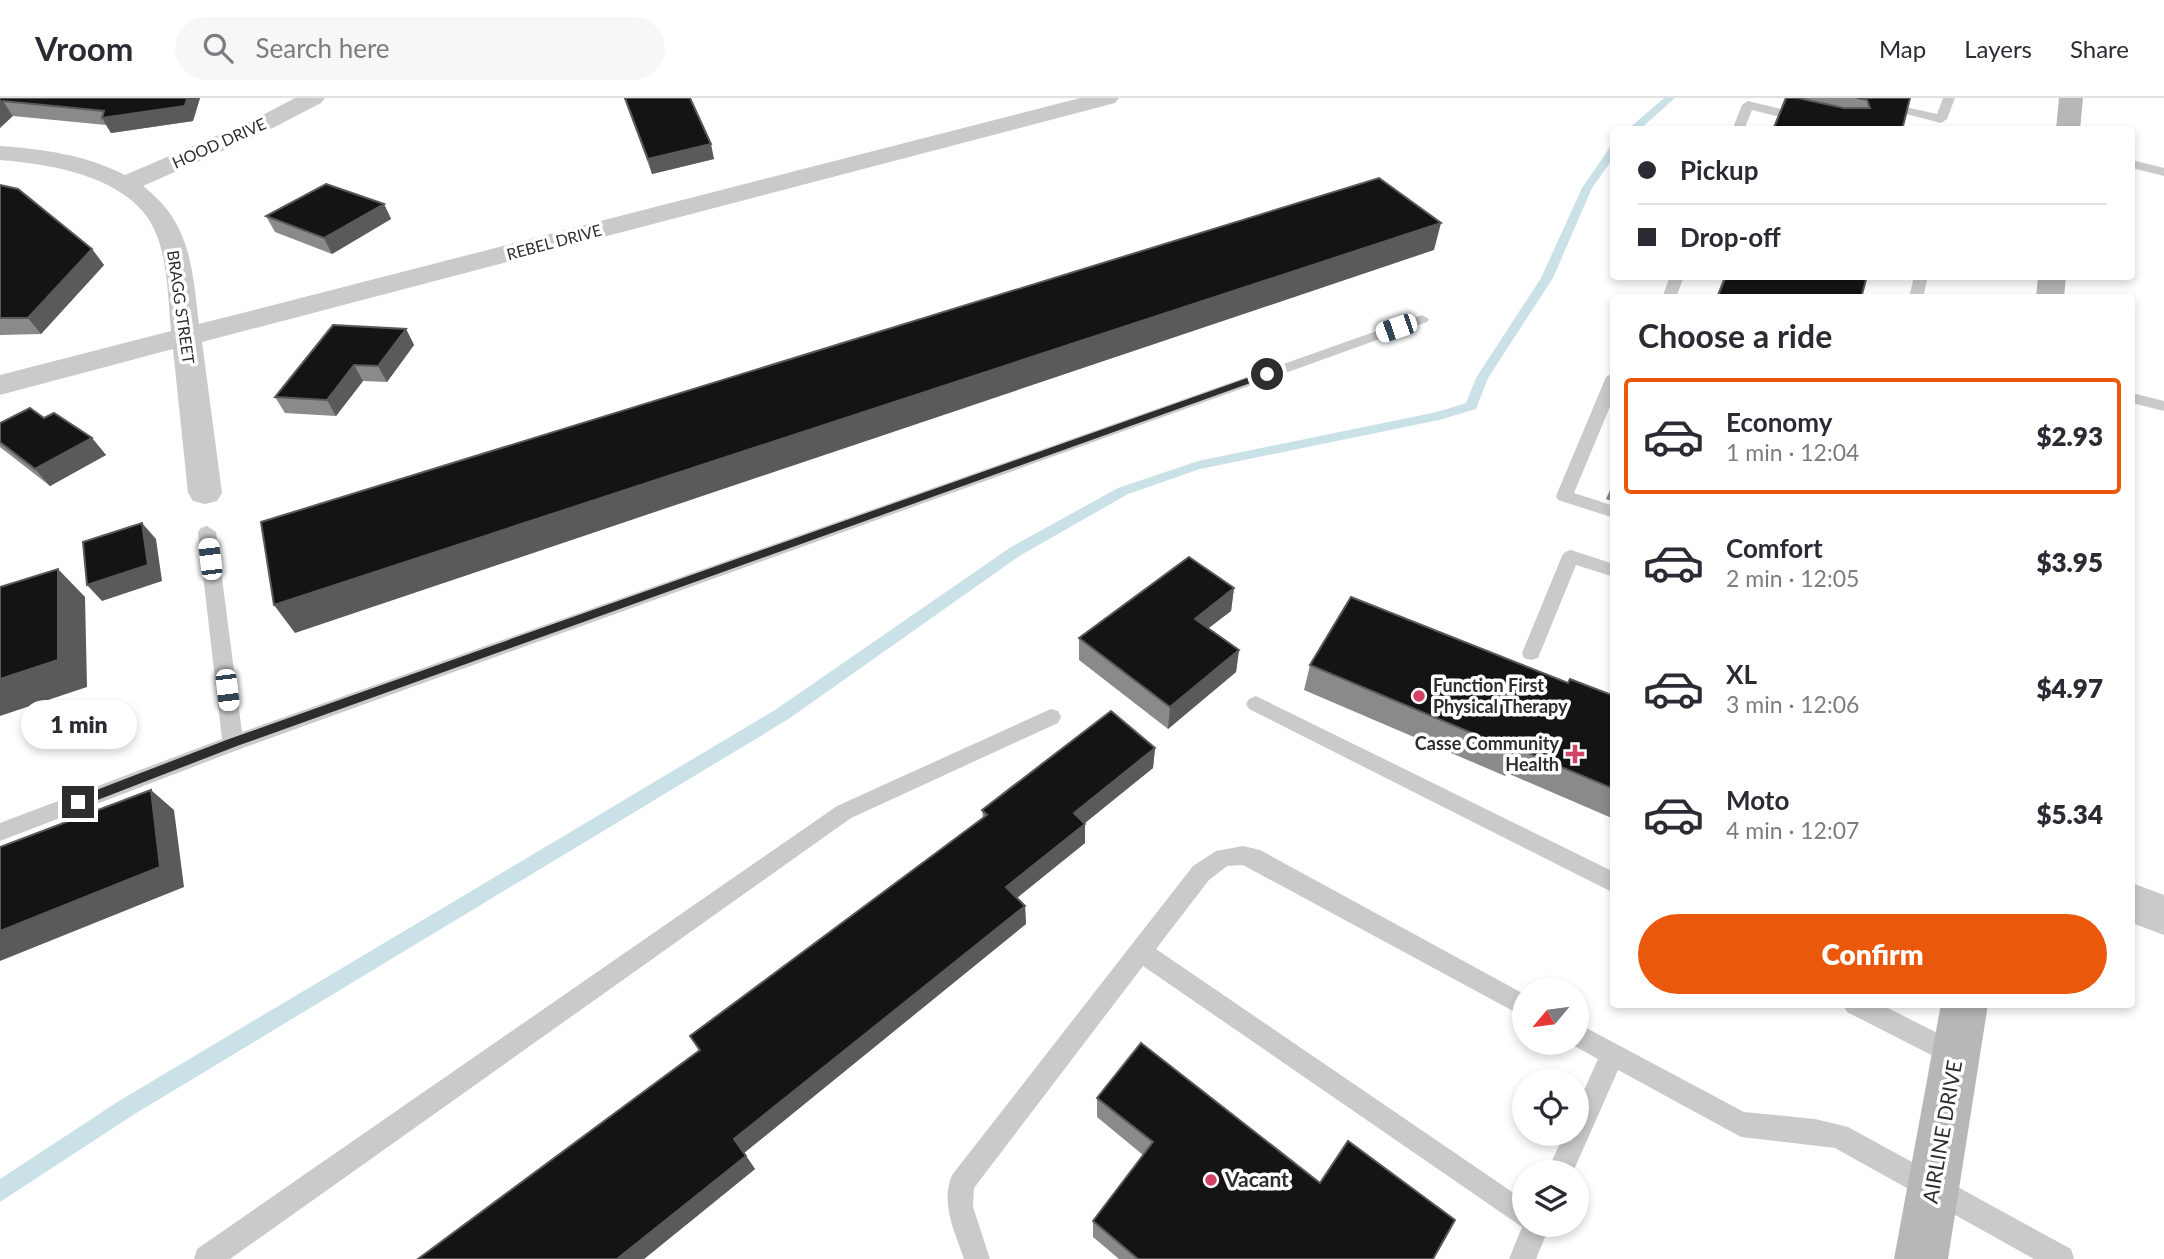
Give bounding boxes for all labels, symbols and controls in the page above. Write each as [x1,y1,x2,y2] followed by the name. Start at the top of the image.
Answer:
[175,17,665,80] search box
[35,28,133,68] text: Vroom
[199,29,237,67] icon: search
[255,32,390,64] text: Search here
[1879,34,1926,63] text: Map
[1964,34,2032,63] text: Layers
[2070,34,2129,63] text: Share
[169,113,269,172] street label: HOOD DRIVE
[1680,154,1759,186] text: Pickup
[504,220,603,263] street label: REBEL DRIVE
[1680,221,1781,253] text: Drop-off
[164,249,199,365] street label: BRAGG STREET
[1373,311,1420,345] car
[1638,316,1832,355] text: Choose a ride
[1251,358,1283,390] route start
[1642,405,1705,468] icon: car
[1726,406,1832,438] text: Economy
[2036,420,2103,452] text: $2.93
[1726,438,1859,466] text: 1 min · 12:04
[1642,531,1705,594] icon: car
[1726,532,1823,564] text: Comfort
[198,537,223,581] car
[2036,546,2103,578] text: $3.95
[1726,564,1859,592] text: 2 min · 12:05
[1642,657,1705,720] icon: car
[1726,658,1757,690] text: XL
[215,668,240,712] car
[2036,672,2103,704] text: $4.97
[1433,674,1568,717] place label: Function First Physical Therapy
[1411,688,1427,704] marker: Function First Physical Therapy
[1726,690,1859,718] text: 3 min · 12:06
[20,700,136,750] callout: 1 min
[50,710,108,738] text: 1 min
[1415,732,1559,775] place label: Casse Community Health
[1565,744,1585,764] marker: Casse Community Health
[1642,783,1705,846] icon: car
[1726,784,1789,816] text: Moto
[62,786,94,818] route end
[2036,798,2103,830] text: $5.34
[1726,816,1859,844] text: 4 min · 12:07
[1638,914,2107,994] button: Confirm
[1512,978,1589,1055] north arrow
[1512,978,1589,1237] map controls
[1917,1058,1966,1205] street label: AIRLINE DRIVE
[1512,1069,1589,1146] button: locate
[1512,1160,1589,1237] button: layers
[1224,1166,1289,1191] place label: Vacant
[1203,1172,1219,1188] marker: Vacant

